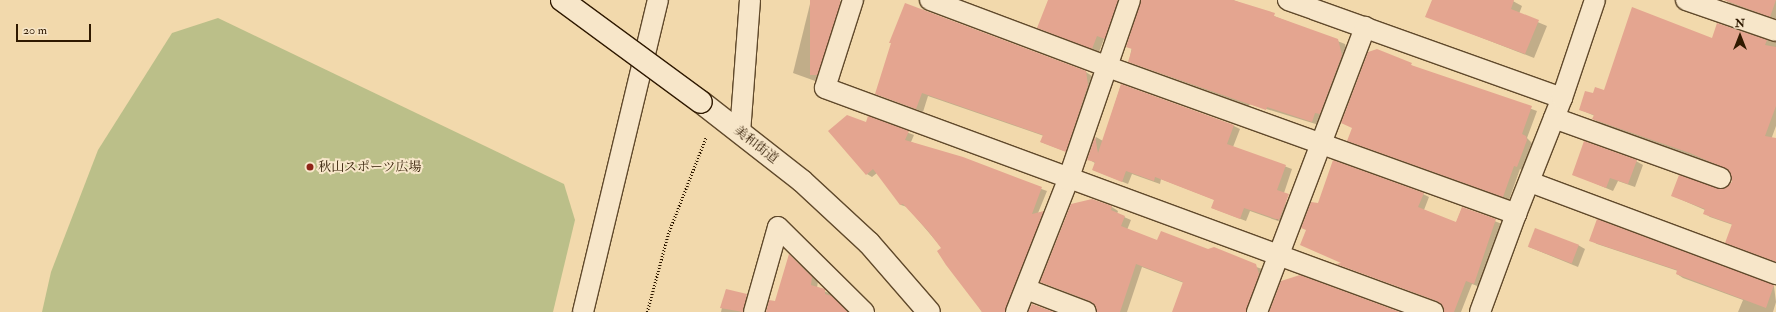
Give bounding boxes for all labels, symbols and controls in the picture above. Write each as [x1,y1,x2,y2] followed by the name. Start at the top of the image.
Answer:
[18,16,93,42] scale bar
[1720,16,1760,56] north arrow
[1735,17,1745,30] text: N
[23,23,47,38] text: 20 m
[731,123,781,167] street label: 美和街道
[318,159,422,175] place label: 秋山スポーツ広場
[305,162,315,172] marker: 秋山スポーツ広場

